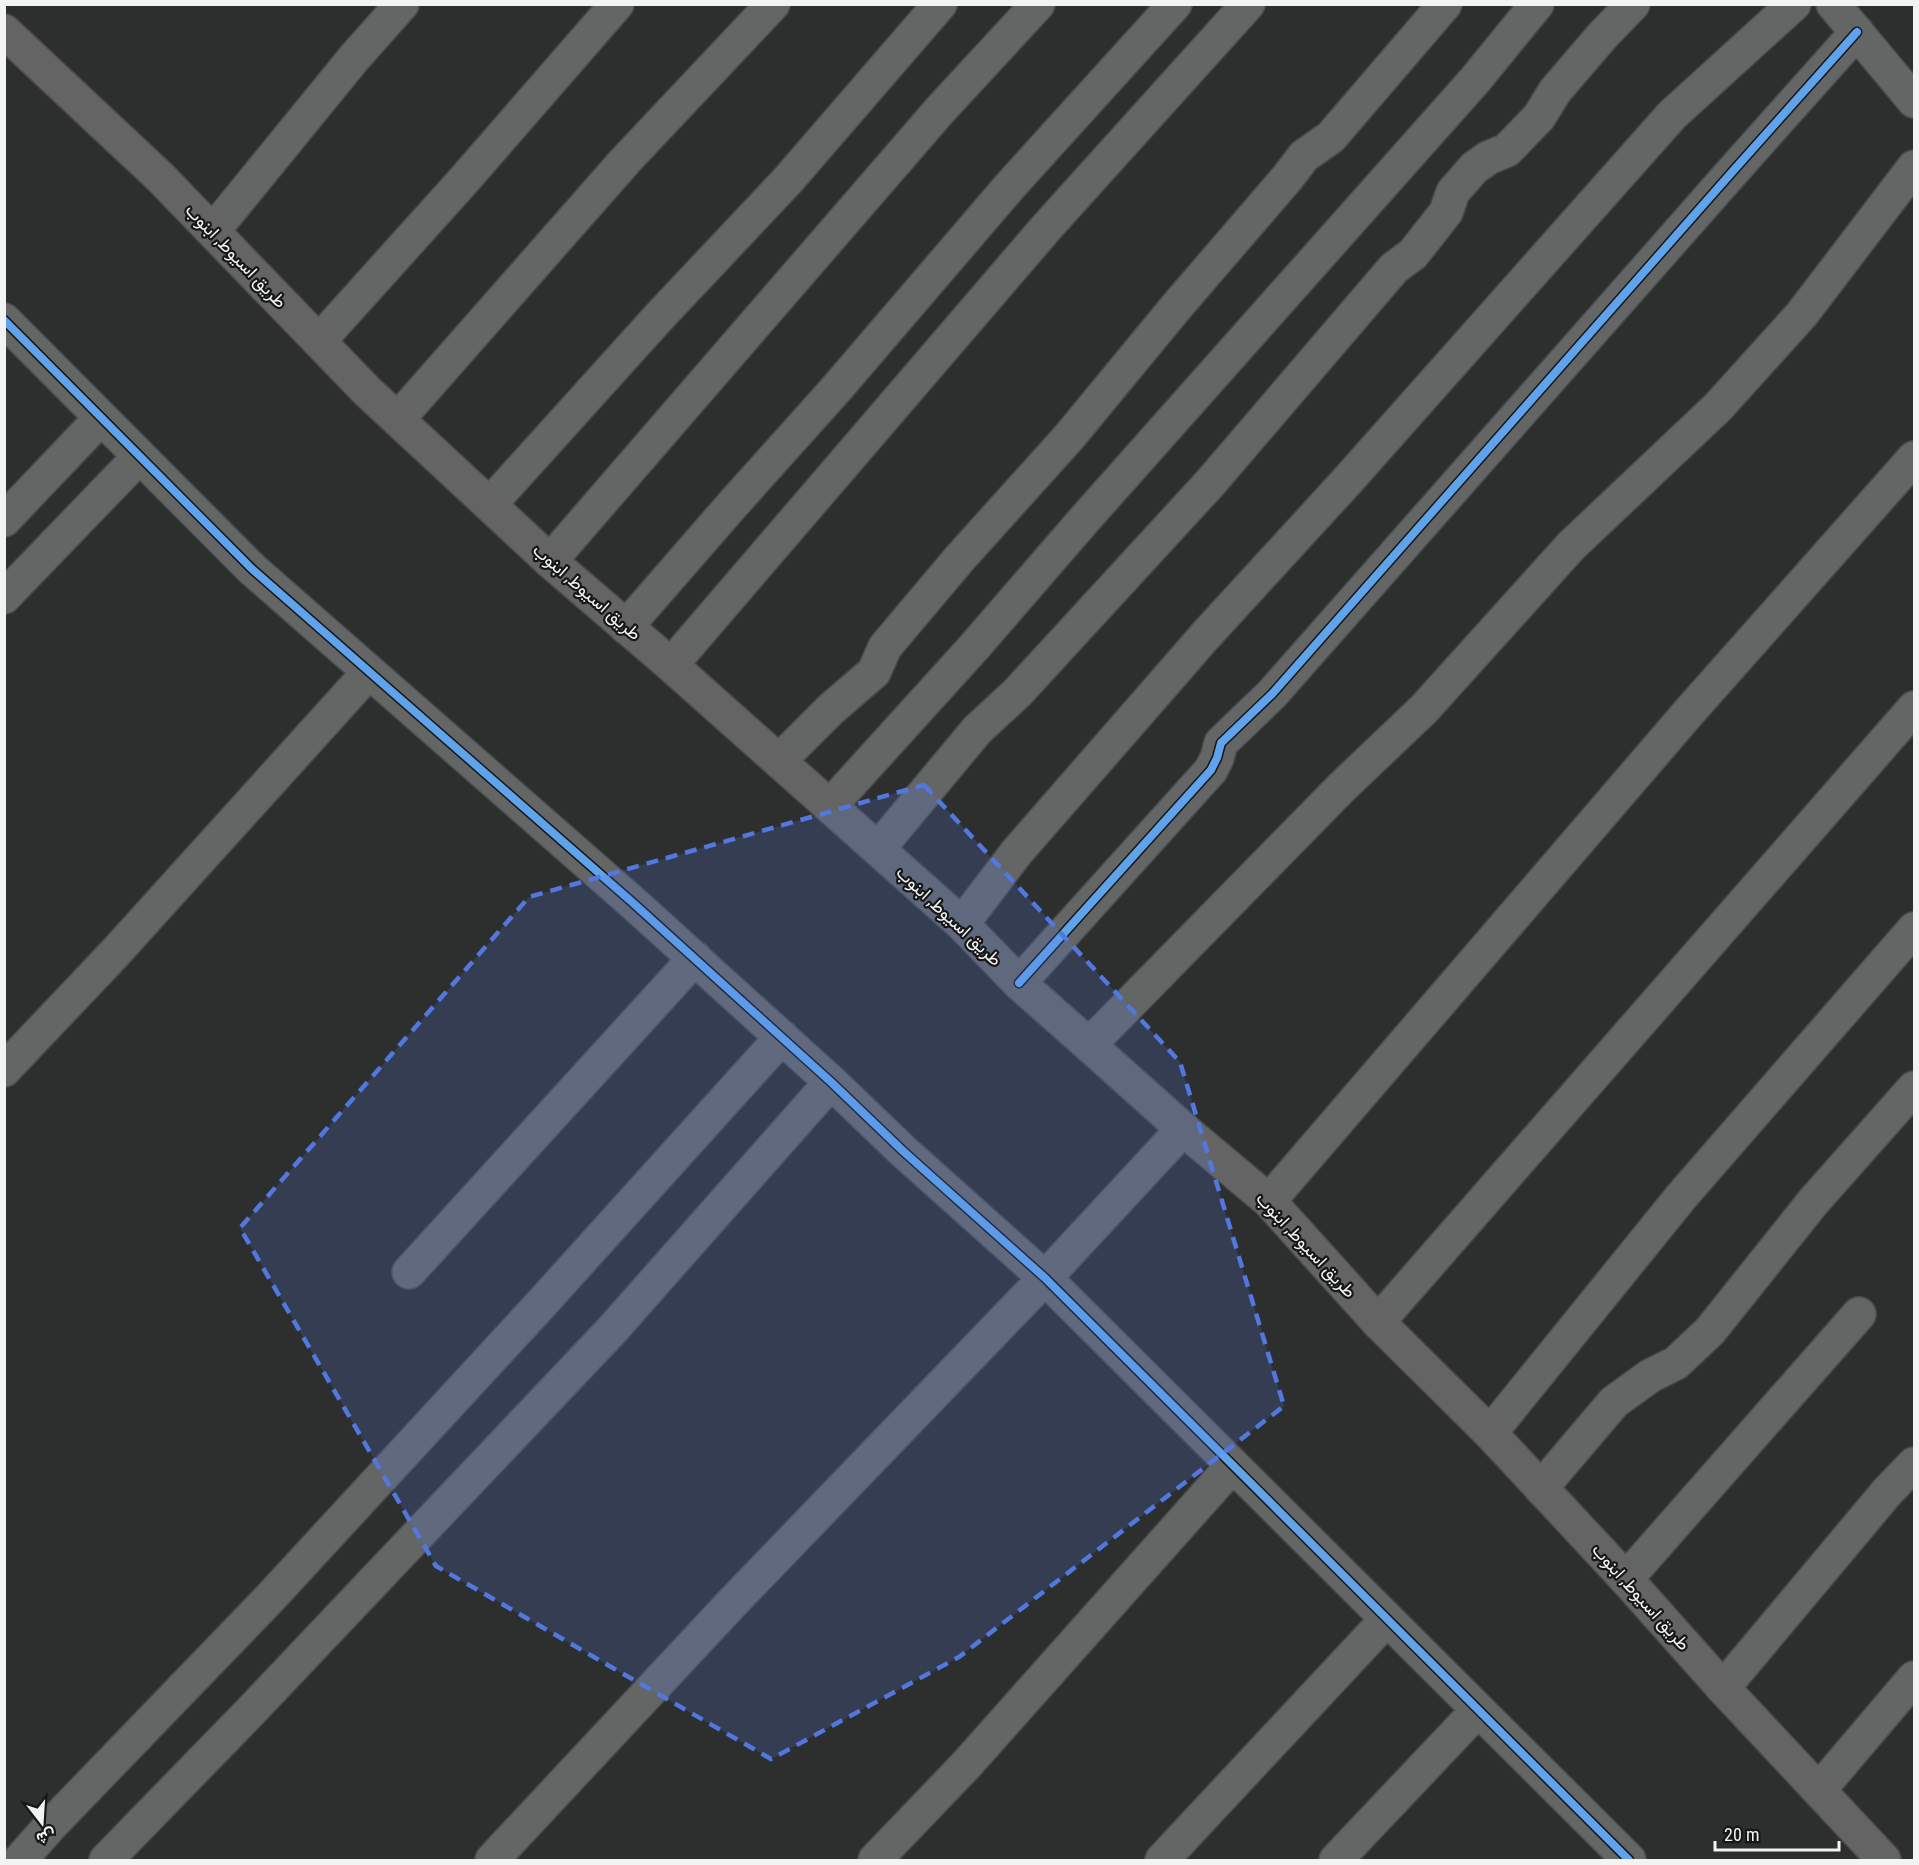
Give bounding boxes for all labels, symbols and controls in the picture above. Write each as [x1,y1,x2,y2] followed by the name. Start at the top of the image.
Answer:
[181,199,291,313] street label: طريق اسيوط, ابنوب
[528,539,646,645] street label: طريق اسيوط, ابنوب
[892,861,1006,971] street label: طريق اسيوط, ابنوب
[1251,1188,1361,1302] street label: طريق اسيوط, ابنوب
[1587,1539,1695,1655] street label: طريق اسيوط, ابنوب
[12,1793,72,1853] north arrow
[1715,1814,1840,1852] scale bar
[1724,1824,1759,1845] text: 20 m
[34,1825,58,1849] text: ش

